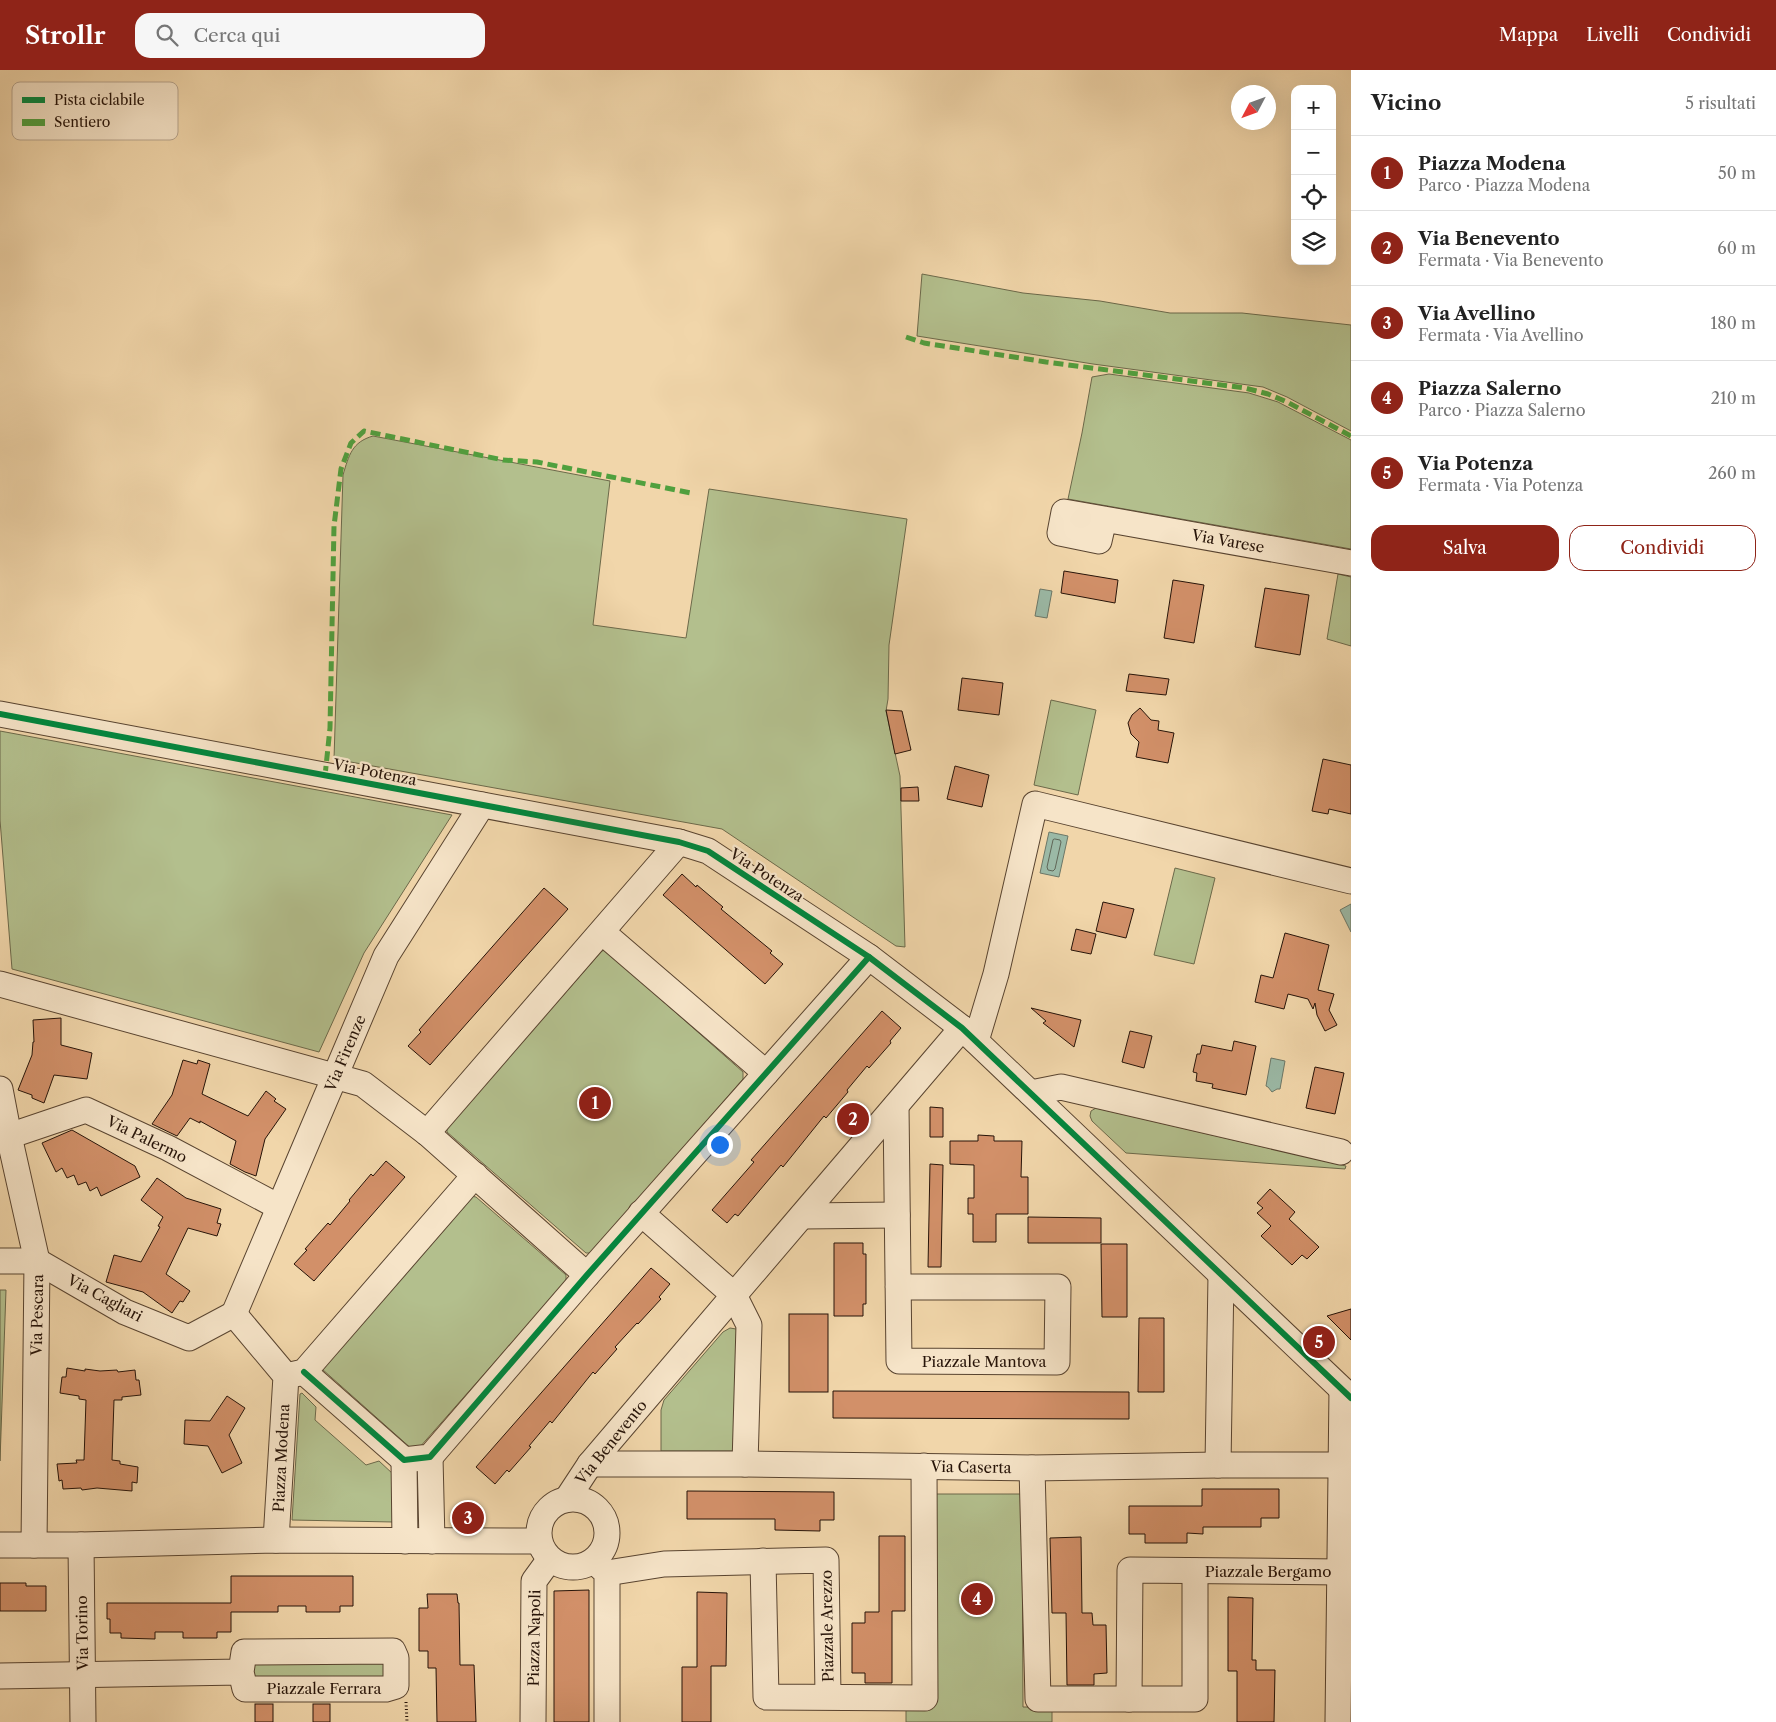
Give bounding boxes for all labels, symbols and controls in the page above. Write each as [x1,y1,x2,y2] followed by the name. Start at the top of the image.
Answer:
[135,13,485,58] search box
[25,21,105,50] text: Strollr
[153,21,181,49] icon: search
[193,24,280,47] text: Cerca qui
[1499,24,1558,46] text: Mappa
[1586,24,1639,46] text: Livelli
[1667,24,1751,46] text: Condividi
[12,82,178,140] legend
[1231,85,1276,130] north arrow
[1291,85,1336,265] map controls
[1291,85,1336,130] button: +
[1371,90,1441,115] text: Vicino
[54,91,145,109] text: Pista ciclabile
[1685,93,1756,113] text: 5 risultati
[54,113,110,131] text: Sentiero
[1291,130,1336,175] button: −
[1418,152,1566,175] text: Piazza Modena
[1383,163,1391,183] text: 1
[1718,163,1756,183] text: 50 m
[1291,175,1336,220] button: locate
[1418,175,1590,195] text: Parco · Piazza Modena
[1291,220,1336,265] button: layers
[1418,227,1560,250] text: Via Benevento
[1382,238,1392,258] text: 2
[1717,238,1756,258] text: 60 m
[1418,250,1603,270] text: Fermata · Via Benevento
[1418,302,1535,325] text: Via Avellino
[1382,313,1392,333] text: 3
[1710,313,1756,333] text: 180 m
[1418,325,1584,345] text: Fermata · Via Avellino
[1418,377,1561,400] text: Piazza Salerno
[1382,388,1392,408] text: 4
[1711,388,1756,408] text: 210 m
[1418,400,1586,420] text: Parco · Piazza Salerno
[1418,452,1533,475] text: Via Potenza
[1383,463,1391,483] text: 5
[1708,463,1756,483] text: 260 m
[1418,475,1583,495] text: Fermata · Via Potenza
[1189,525,1266,557] street label: Via Varese
[1371,525,1559,571] button: Salva
[1569,525,1756,571] button: Condividi
[331,754,418,789] street label: Via Potenza
[726,843,808,906] street label: Via Potenza
[320,1012,370,1095] street label: Via Firenze
[579,1084,611,1122] pin: 1
[837,1100,869,1138] pin: 2
[103,1111,190,1167] street label: Via Palermo
[707,1132,733,1158] your location
[63,1270,146,1326] street label: Via Cagliari
[27,1274,47,1357] street label: Via Pescara
[1303,1323,1335,1361] pin: 5
[922,1352,1046,1371] street label: Piazzale Mantova
[570,1396,651,1489] street label: Via Benevento
[269,1403,293,1513] street label: Piazza Modena
[929,1457,1012,1477] street label: Via Caserta
[452,1499,484,1537] pin: 3
[1205,1562,1331,1581] street label: Piazzale Bergamo
[817,1570,837,1682] street label: Piazzale Arezzo
[961,1580,993,1618] pin: 4
[524,1589,544,1687] street label: Piazza Napoli
[72,1595,92,1672] street label: Via Torino
[267,1679,381,1698] street label: Piazzale Ferrara

